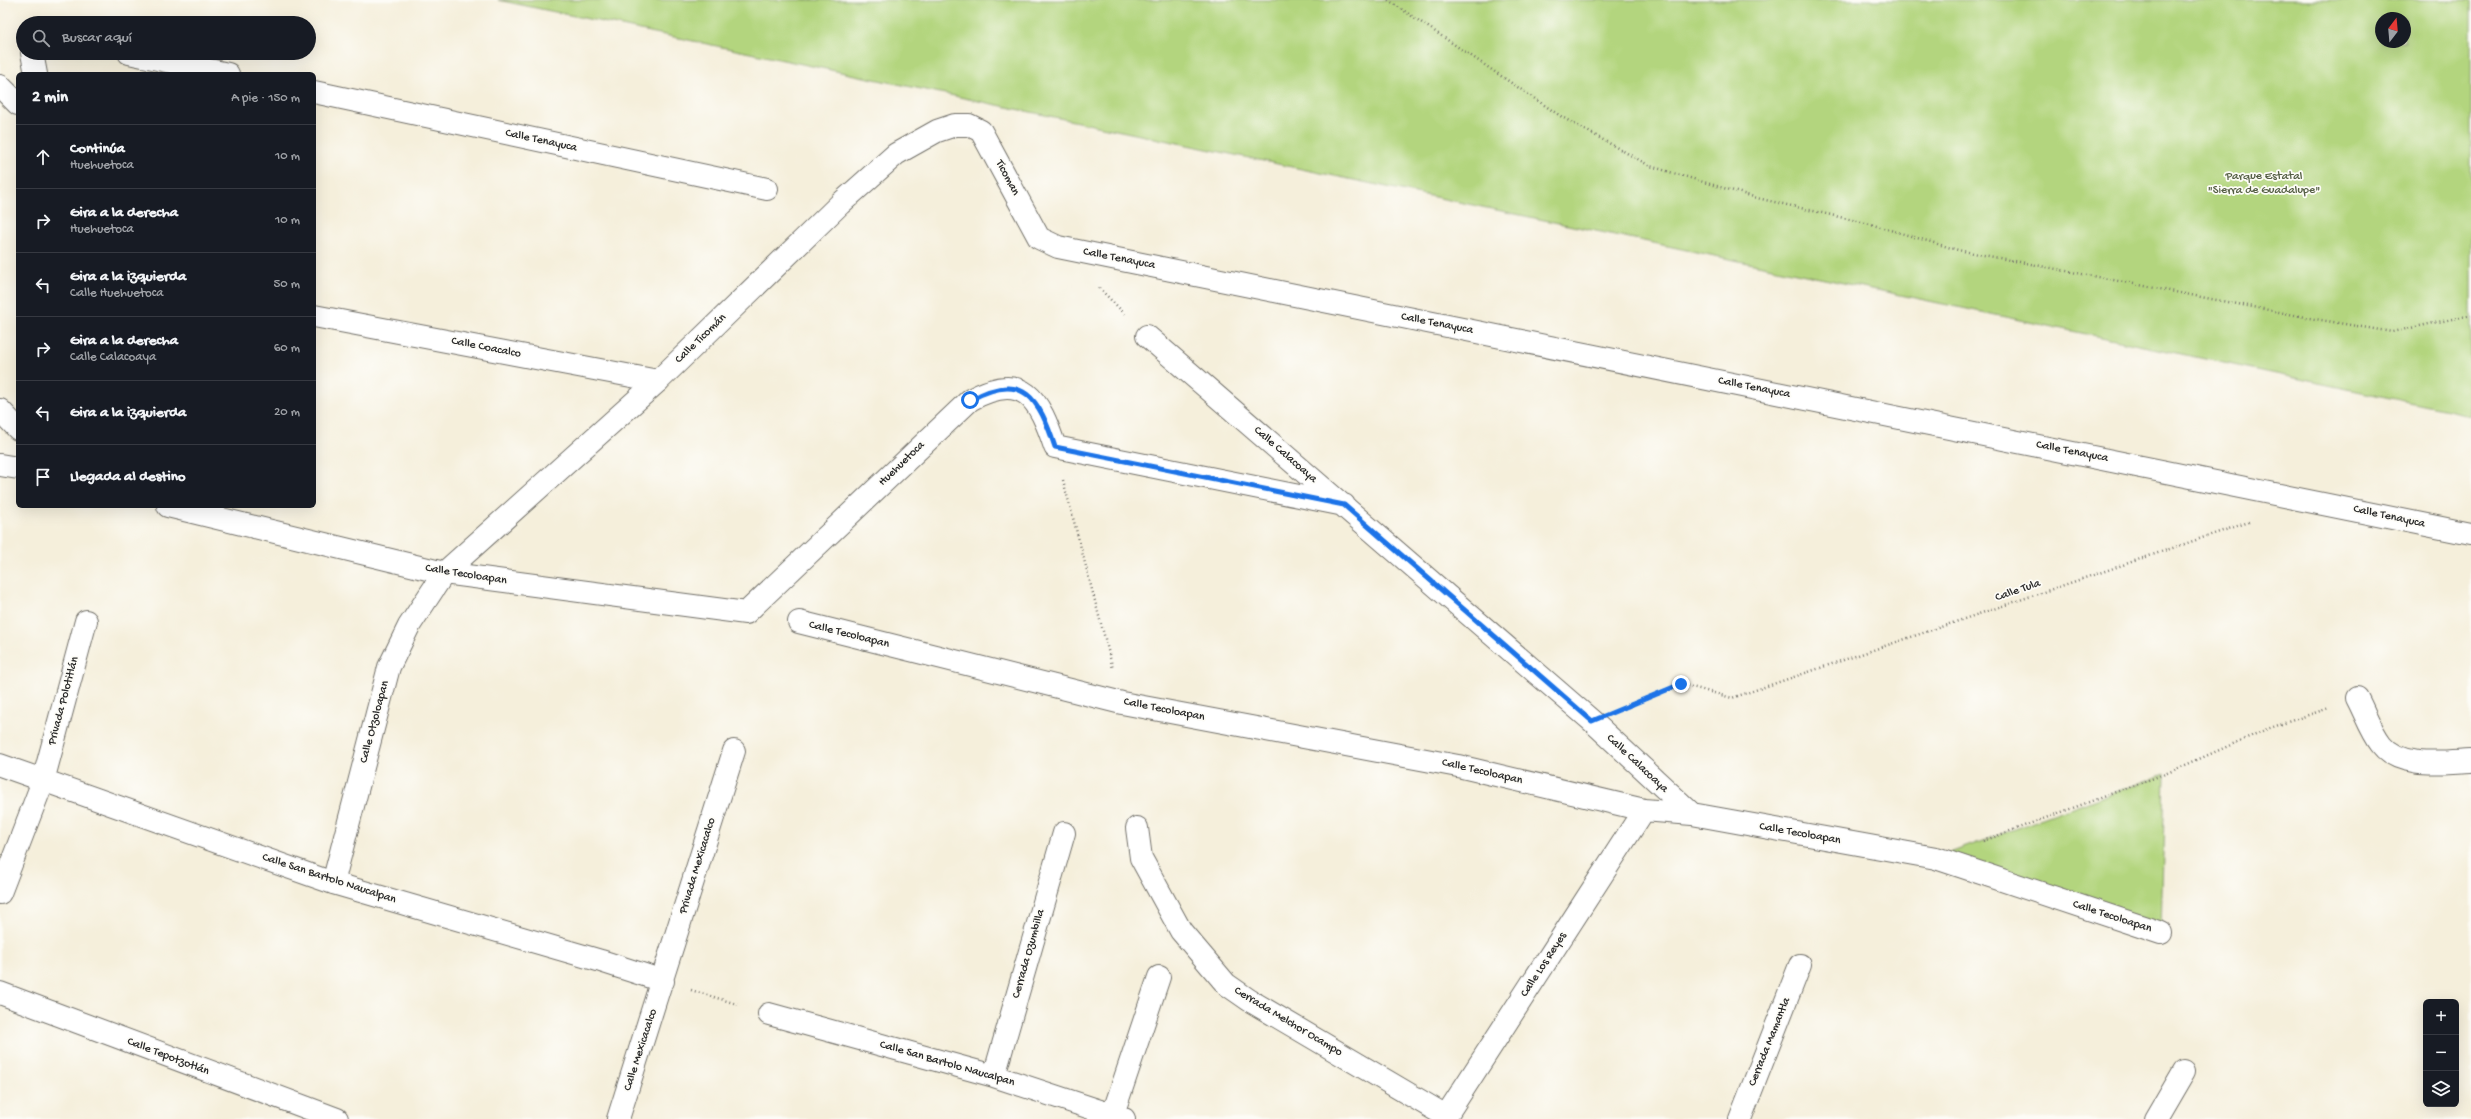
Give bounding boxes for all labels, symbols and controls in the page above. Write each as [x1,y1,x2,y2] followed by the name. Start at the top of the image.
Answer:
[2375,12,2411,48] north arrow
[16,16,316,60] search box
[30,27,52,49] icon: search
[62,29,132,47] text: Buscar aquí
[32,88,68,108] text: 2 min
[231,91,300,106] text: A pie · 150 m
[504,127,578,155] street label: Calle Tenayuca
[70,140,125,158] text: Continúa
[32,146,54,168] icon: ahead
[275,149,300,164] text: 10 m
[991,157,1022,199] street label: Ticoman
[70,158,134,173] text: Huehuetoca
[2208,170,2320,198] park label: Parque Estatal "Sierra de Guadalupe"
[70,204,178,222] text: Gira a la derecha
[32,210,54,232] icon: right
[275,213,300,228] text: 10 m
[70,222,134,237] text: Huehuetoca
[1082,245,1156,273] street label: Calle Tenayuca
[70,268,186,286] text: Gira a la izquierda
[32,274,54,296] icon: left
[273,277,300,292] text: 50 m
[70,286,164,301] text: Calle Huehuetoca
[1400,310,1474,338] street label: Calle Tenayuca
[672,311,730,367] street label: Calle Ticomán
[70,332,178,350] text: Gira a la derecha
[450,334,522,362] street label: Calle Coacalco
[32,338,54,360] icon: right
[274,341,300,356] text: 60 m
[70,350,156,365] text: Calle Calacoaya
[1717,374,1791,402] street label: Calle Tenayuca
[961,391,979,409] route start
[32,402,54,424] icon: left
[70,404,186,422] text: Gira a la izquierda
[274,405,300,420] text: 20 m
[1250,424,1320,487] street label: Calle Calacoaya
[876,438,928,489] street label: Huehuetoca
[2035,438,2109,466] street label: Calle Tenayuca
[32,466,54,488] icon: arrive
[70,468,186,486] text: Llegada al destino
[2352,503,2426,531] street label: Calle Tenayuca
[424,562,508,588] street label: Calle Tecoloapan
[1993,577,2043,605] street label: Calle Tula
[807,618,891,652] street label: Calle Tecoloapan
[45,655,83,748] street label: Privada Polotitlán
[1672,675,1690,693] route end
[357,679,393,765] street label: Calle Otzoloapan
[1122,695,1206,725] street label: Calle Tecoloapan
[1603,732,1671,796] street label: Calle Calacoaya
[1440,756,1524,788] street label: Calle Tecoloapan
[676,816,719,917] street label: Privada Mexicacalco
[1758,820,1842,848] street label: Calle Tecoloapan
[260,851,398,907] street label: Calle San Bartolo Naucalpan
[2071,898,2154,936] street label: Calle Tecoloapan
[1010,908,1048,1000] street label: Cerrada Ozumbilla
[1518,930,1570,1000] street label: Calle Los Reyes
[1231,984,1345,1060] street label: Cerrada Melchor Ocampo
[1746,995,1794,1088] street label: Cerrada Mamantla
[2423,999,2459,1107] map controls
[2423,999,2459,1035] button: +
[621,1007,661,1093] street label: Calle Mexicacalco
[125,1035,211,1079] street label: Calle Tepotzotlán
[2423,1035,2459,1071] button: −
[878,1038,1016,1090] street label: Calle San Bartolo Naucalpan
[2423,1071,2459,1107] button: layers

